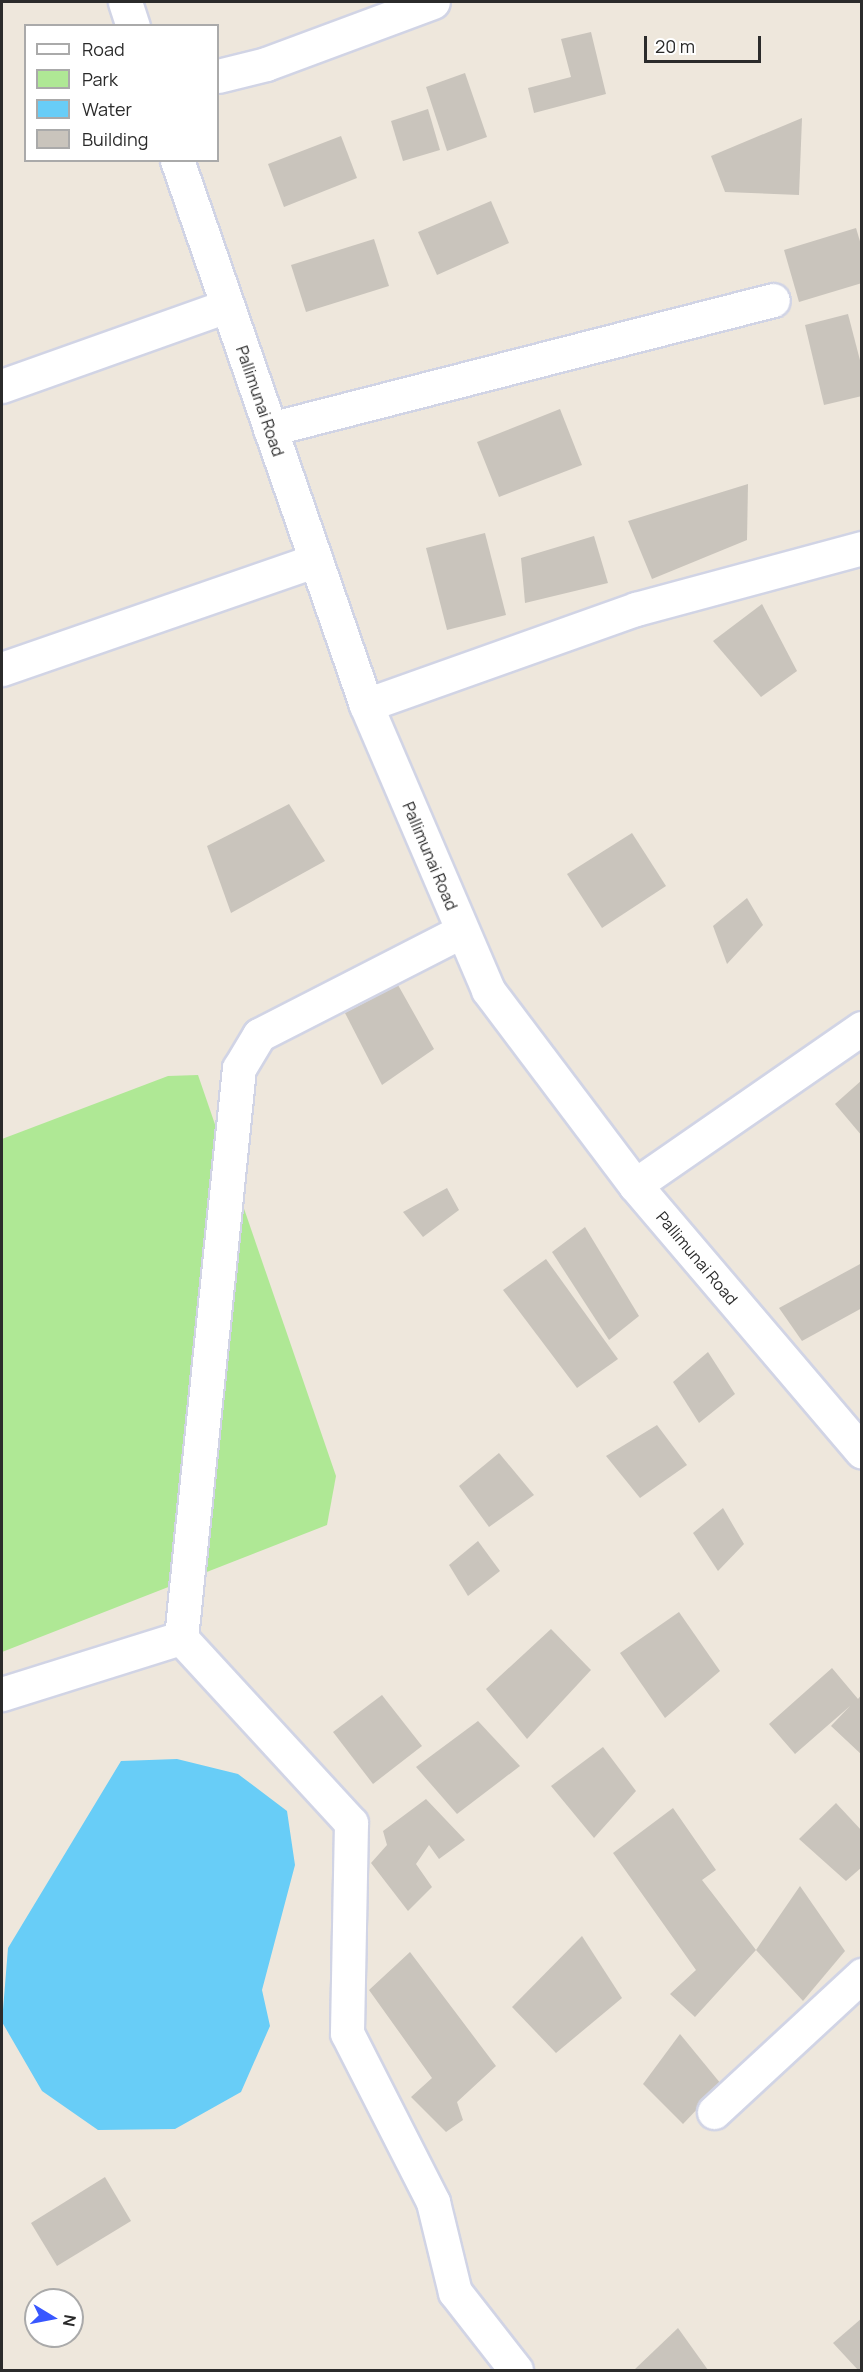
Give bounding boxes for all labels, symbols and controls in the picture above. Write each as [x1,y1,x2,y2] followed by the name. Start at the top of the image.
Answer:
[24,24,219,162] legend
[647,24,764,62] scale bar
[655,34,695,58] text: 20 m
[82,37,125,61] text: Road
[82,67,118,91] text: Park
[82,97,132,121] text: Water
[82,127,148,151] text: Building
[232,343,288,459] street label: Pallimunai Road
[399,799,461,913] street label: Pallimunai Road
[652,1208,742,1308] street label: Pallimunai Road
[24,2288,84,2348] north arrow
[58,2313,82,2328] text: N

